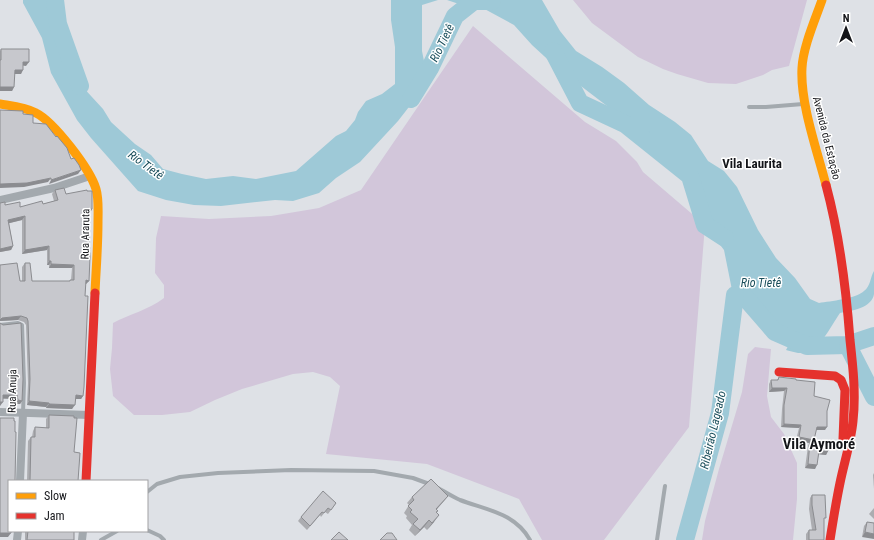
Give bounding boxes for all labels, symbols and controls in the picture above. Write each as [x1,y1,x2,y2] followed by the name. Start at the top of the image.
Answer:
[826,8,866,48] north arrow
[843,12,850,25] text: N
[427,21,457,64] water label: Rio Tietê
[810,95,843,181] street label: Avenida da Estação
[126,147,167,183] water label: Rio Tietê
[722,156,782,171] district label: Vila Laurita
[79,208,92,260] street label: Rua Araruta
[741,276,782,290] water label: Rio Tietê
[6,369,19,413] street label: Rua Anuja
[697,389,729,470] water label: Ribeirão Lageado
[783,435,855,453] district label: Vila Aymoré
[8,480,148,532] legend
[44,489,67,503] text: Slow
[44,509,65,523] text: Jam

